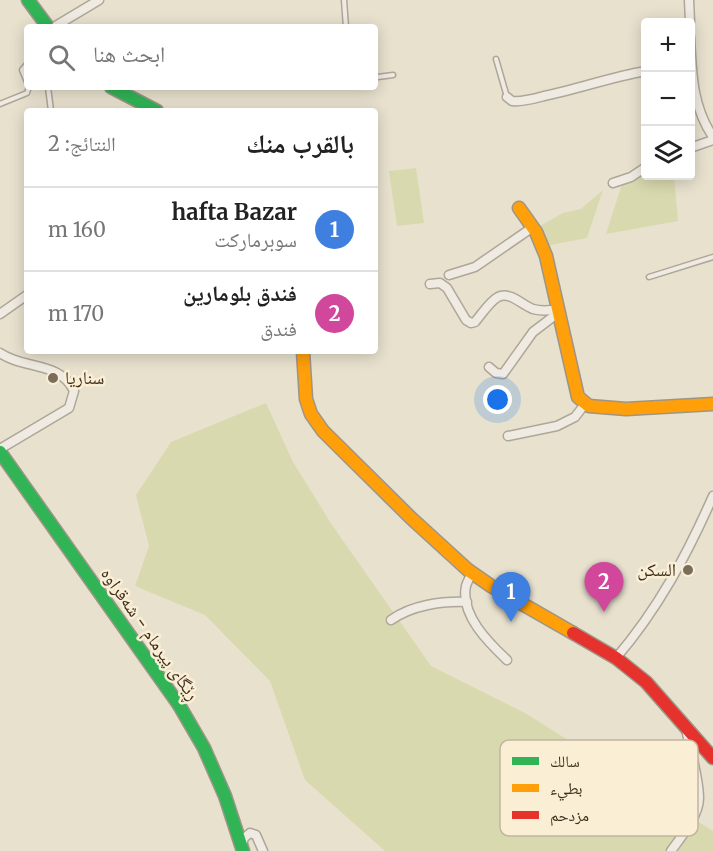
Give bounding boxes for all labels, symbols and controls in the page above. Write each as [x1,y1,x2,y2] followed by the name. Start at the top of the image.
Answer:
[641,18,695,180] map controls
[641,18,695,72] button: +
[24,24,378,90] search box
[93,40,165,68] text: ابحث هنا
[45,41,78,74] icon: search
[641,72,695,126] button: −
[641,126,695,180] button: layers
[246,127,354,160] text: بالقرب منك
[48,131,116,156] text: النتائج: 2
[172,198,297,226] text: hafta Bazar
[48,217,106,242] text: 160 m
[330,217,339,242] text: 1
[214,227,297,252] text: سوبرماركت
[183,279,297,307] text: فندق بلومارين
[48,301,104,326] text: 170 m
[329,301,340,326] text: 2
[260,316,297,341] text: فندق
[65,366,104,389] place label: سناريا
[46,371,60,385] marker: سناريا
[483,385,512,414] your location
[637,558,676,581] place label: السكن
[584,562,624,612] pin: 2
[94,563,205,706] street label: ڕێگای پیرمام - شەقراوە
[681,563,695,577] marker: السكن
[492,572,530,622] pin: 1
[500,740,698,836] legend
[550,751,580,771] text: سالك
[550,778,582,801] text: بطيء
[550,805,589,826] text: مزدحم

